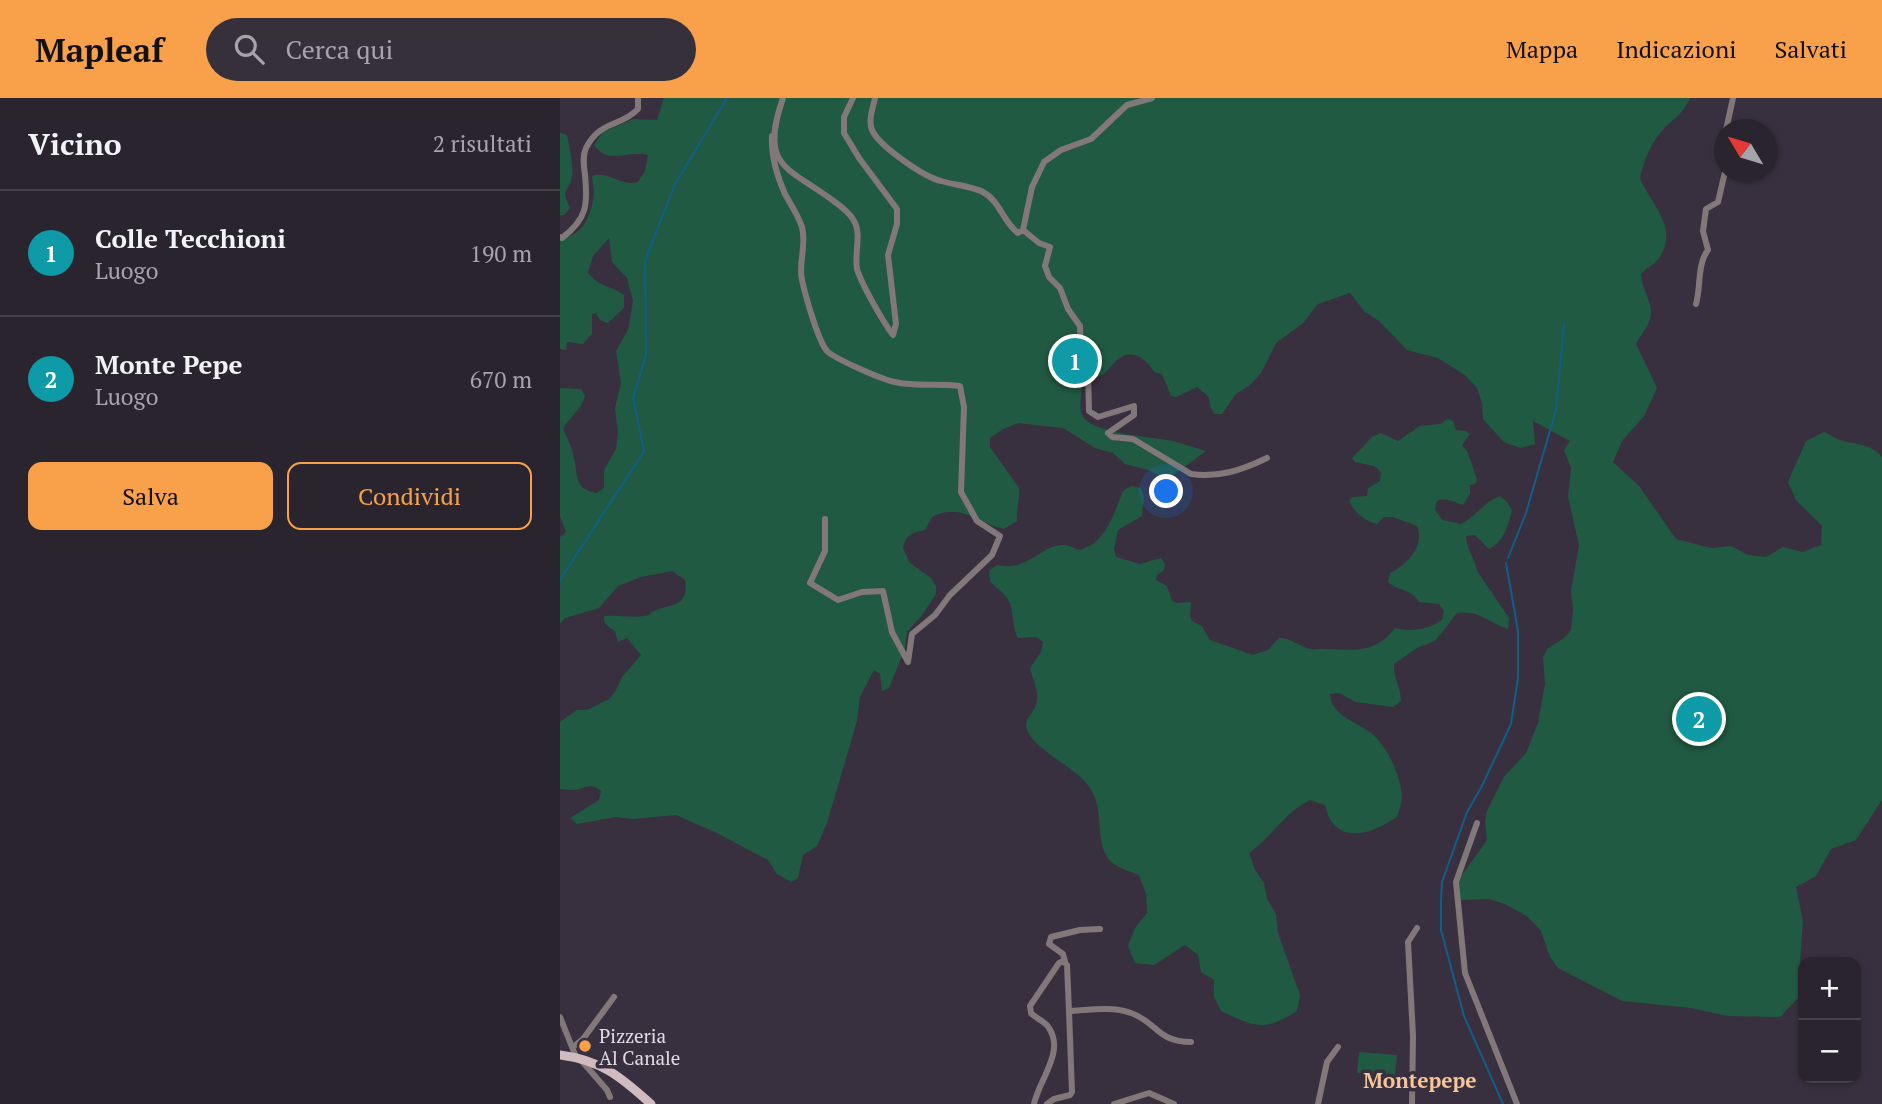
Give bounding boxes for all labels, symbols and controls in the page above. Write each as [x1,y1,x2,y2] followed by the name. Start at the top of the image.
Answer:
[206,18,696,81] search box
[35,28,164,71] text: Mapleaf
[230,30,268,68] icon: search
[286,32,393,66] text: Cerca qui
[1506,33,1578,65] text: Mappa
[1616,33,1736,65] text: Indicazioni
[1774,33,1847,65] text: Salvati
[1714,119,1777,182] north arrow
[28,124,122,164] text: Vicino
[433,128,532,159] text: 2 risultati
[95,221,286,255] text: Colle Tecchioni
[45,238,58,269] text: 1
[470,238,532,269] text: 190 m
[95,255,158,286] text: Luogo
[1052,335,1098,387] pin: 1
[95,347,242,381] text: Monte Pepe
[45,364,58,395] text: 2
[470,364,532,395] text: 670 m
[95,381,158,412] text: Luogo
[28,462,273,530] button: Salva
[287,462,532,530] button: Condividi
[1149,474,1183,508] your location
[1676,693,1722,745] pin: 2
[1798,957,1861,1083] map controls
[1798,957,1861,1020] button: +
[1798,1020,1861,1083] button: −
[599,1023,680,1070] place label: Pizzeria Al Canale
[577,1038,593,1054] marker: Pizzeria Al Canale
[1363,1066,1477,1094] district label: Montepepe

